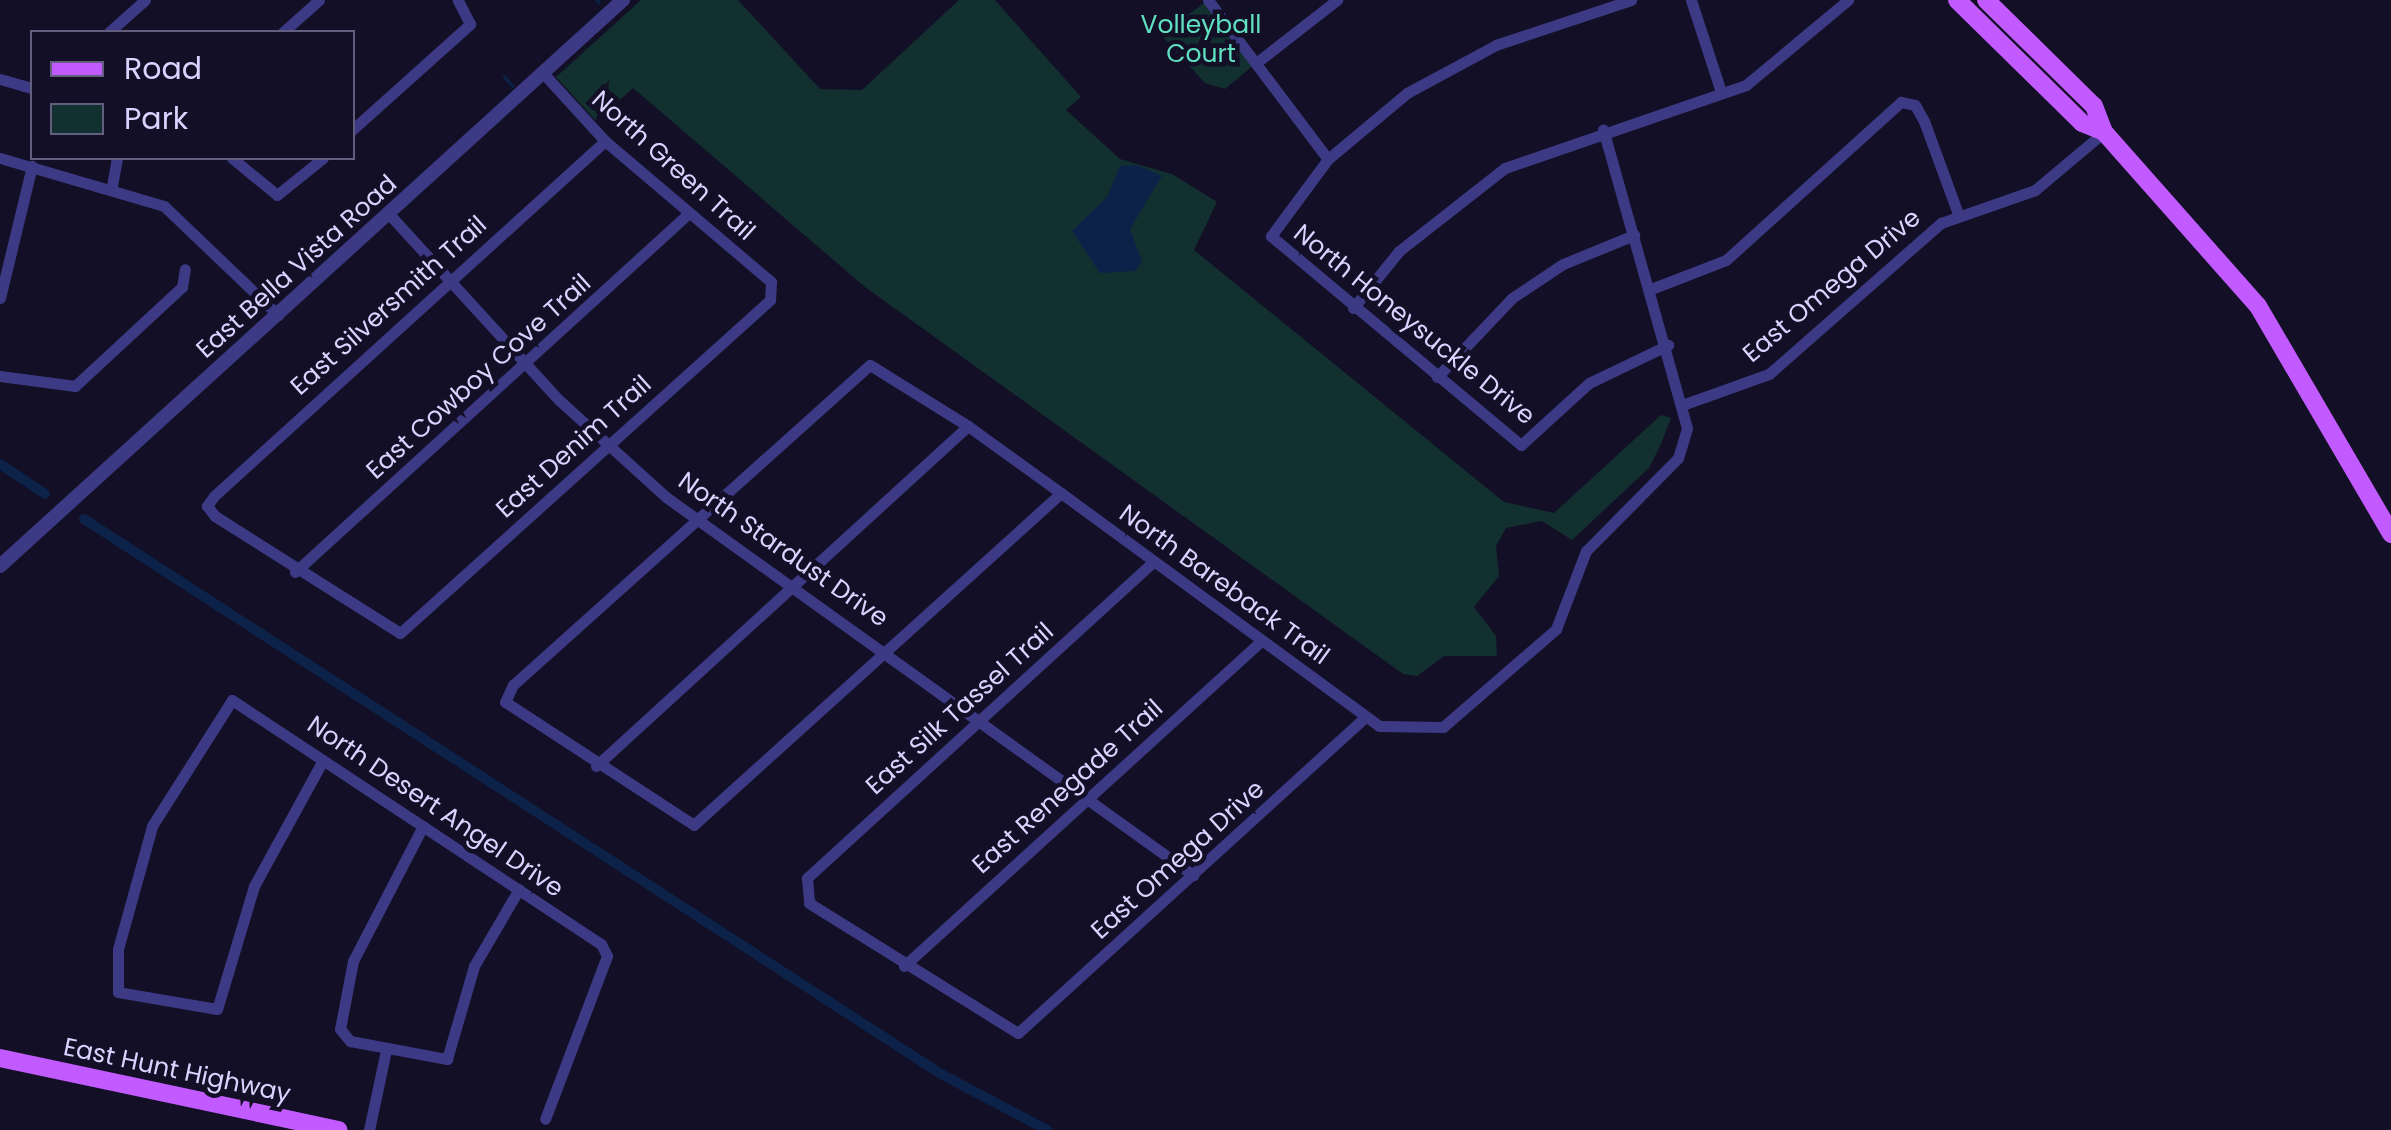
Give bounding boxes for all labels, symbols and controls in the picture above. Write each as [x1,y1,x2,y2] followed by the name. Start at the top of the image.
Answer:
[1141,11,1261,70] park label: Volleyball Court
[30,30,355,160] legend
[124,47,202,90] text: Road
[585,85,761,247] street label: North Green Trail
[124,97,188,140] text: Park
[191,169,403,365] street label: East Bella Vista Road
[1737,203,1927,369] street label: East Omega Drive
[285,210,493,402] street label: East Silversmith Trail
[1287,218,1541,432] street label: North Honeysuckle Drive
[361,268,597,486] street label: East Cowboy Cove Trail
[490,369,658,525] street label: East Denim Trail
[672,466,894,634] street label: North Stardust Drive
[1113,499,1335,671] street label: North Bareback Trail
[860,617,1060,801] street label: East Silk Tassel Trail
[967,694,1169,880] street label: East Renegade Trail
[301,710,569,904] street label: North Desert Angel Drive
[1085,774,1271,946] street label: East Omega Drive
[61,1032,293,1110] street label: East Hunt Highway

